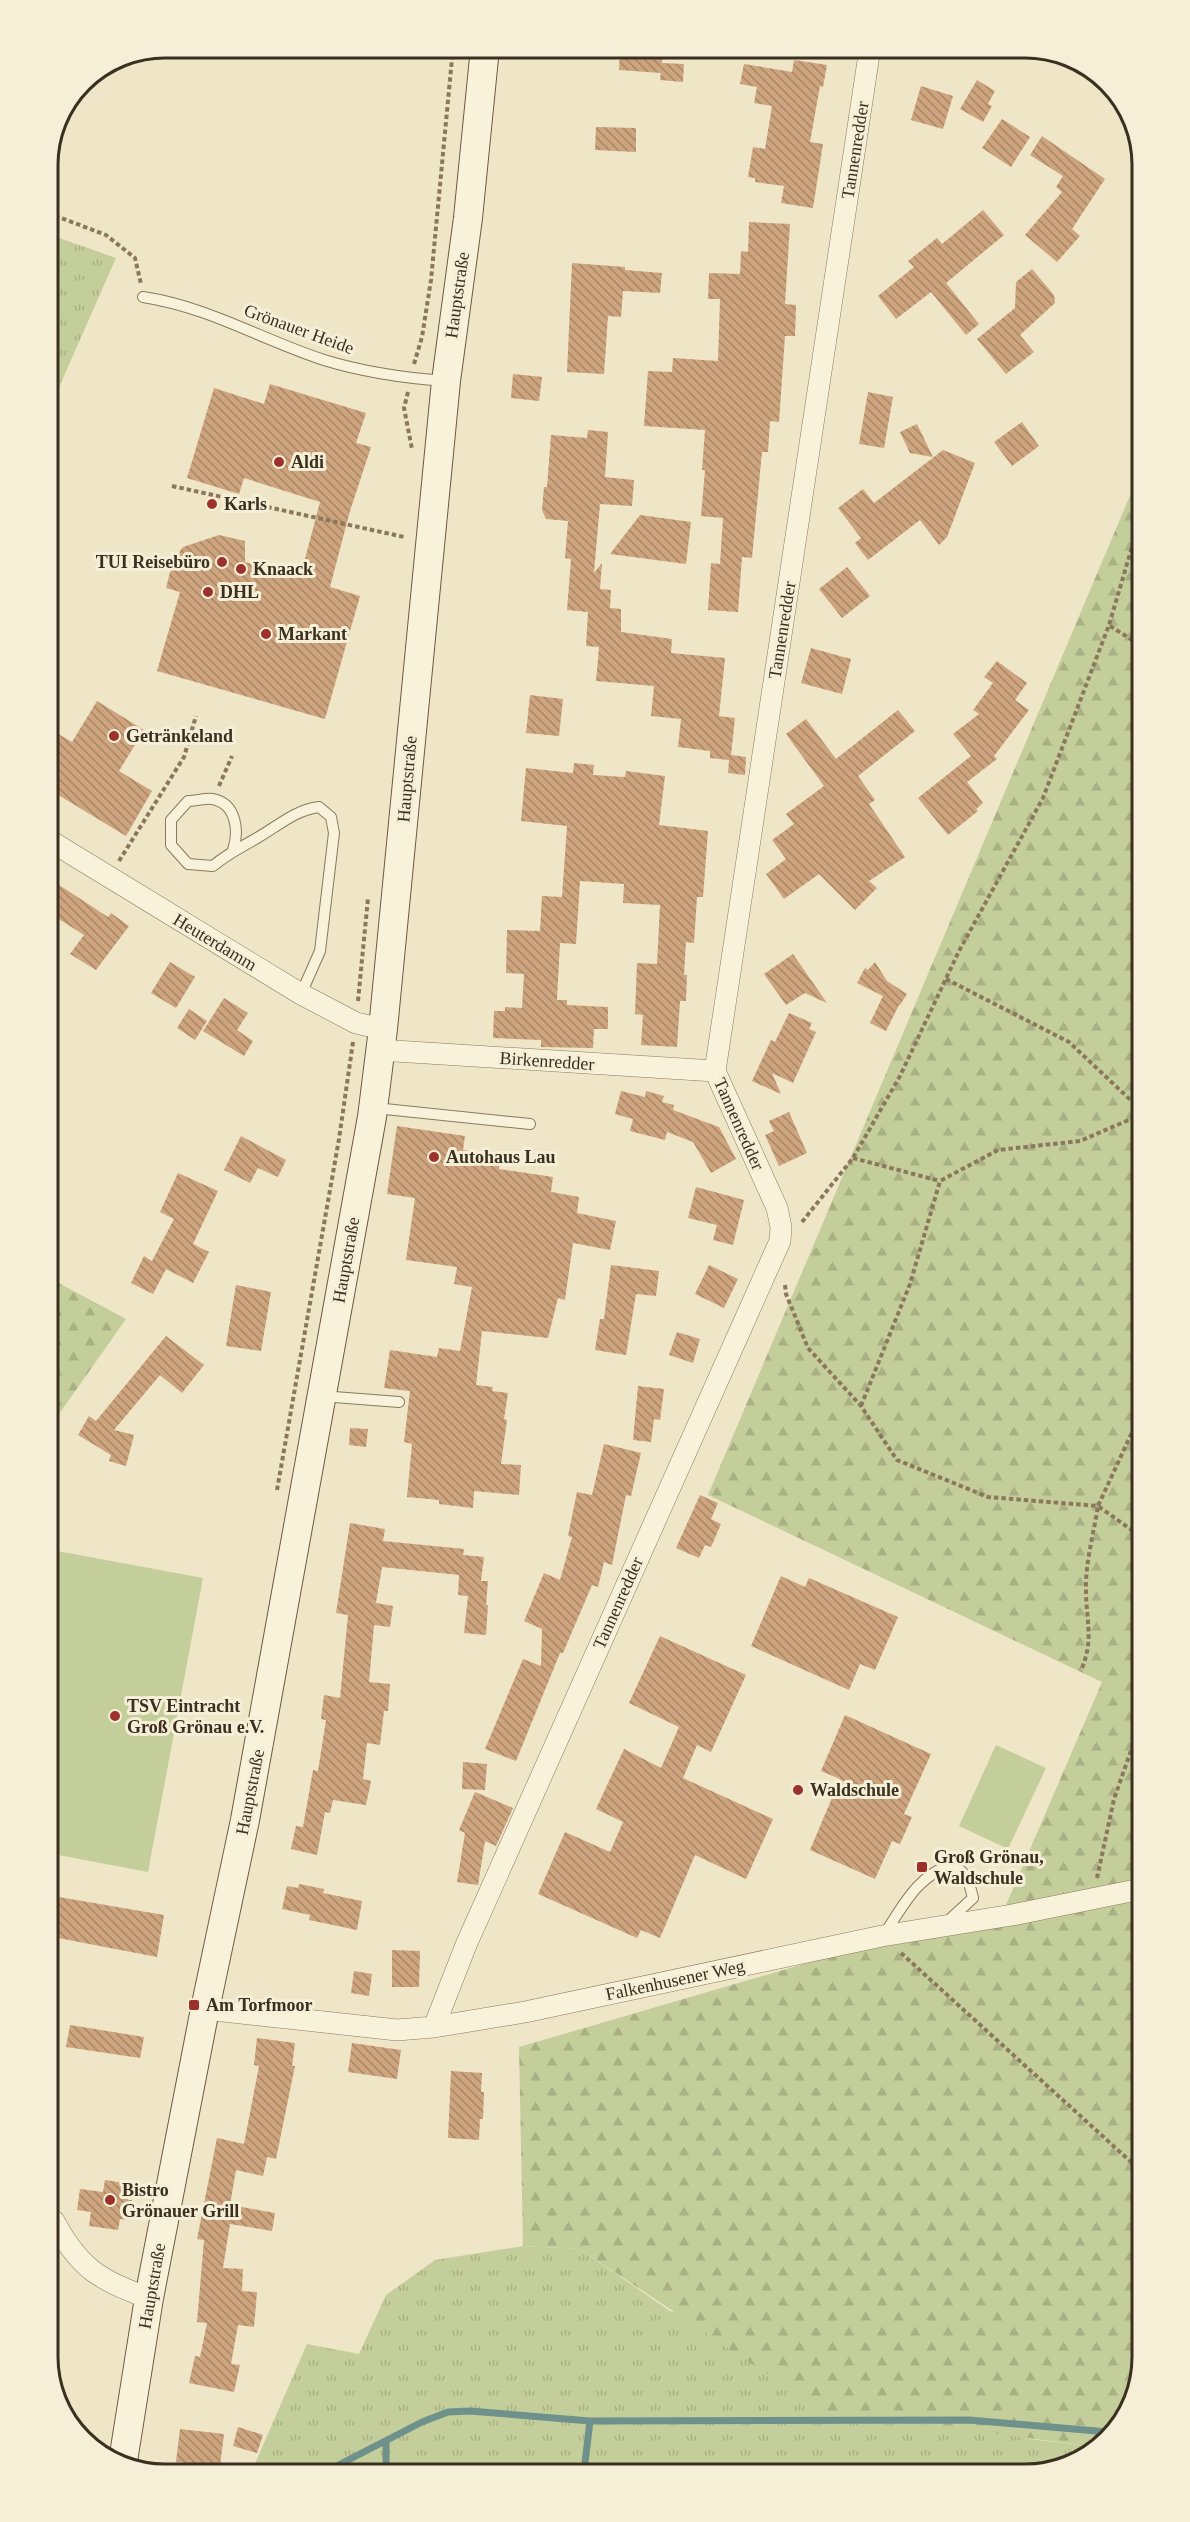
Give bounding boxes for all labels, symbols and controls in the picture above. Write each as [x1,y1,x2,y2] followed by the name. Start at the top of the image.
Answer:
[837,100,873,200] street label: Tannenredder
[441,251,473,339] street label: Hauptstraße
[241,300,357,358] street label: Grönauer Heide
[291,452,324,472] place label: Aldi
[272,455,286,469] marker: Aldi
[224,494,267,514] place label: Karls
[205,497,219,511] marker: Karls
[96,552,210,572] place label: TUI Reisebüro
[215,555,229,569] marker: TUI Reisebüro
[253,559,313,579] place label: Knaack
[234,562,248,576] marker: Knaack
[764,580,800,680] street label: Tannenredder
[220,582,259,602] place label: DHL
[201,585,215,599] marker: DHL
[278,624,347,644] place label: Markant
[259,627,273,641] marker: Markant
[126,726,233,746] place label: Getränkeland
[107,729,121,743] marker: Getränkeland
[393,735,421,823] street label: Hauptstraße
[170,909,260,975] street label: Heuterdamm
[499,1048,595,1074] street label: Birkenredder
[710,1075,768,1173] street label: Tannenredder
[446,1147,556,1167] place label: Autohaus Lau
[427,1150,441,1164] marker: Autohaus Lau
[329,1215,363,1305] street label: Hauptstraße
[589,1554,647,1652] street label: Tannenredder
[127,1696,264,1737] place label: TSV Eintracht Groß Grönau e.V.
[108,1709,122,1723] marker: TSV Eintracht Groß Grönau e.V.
[232,1747,268,1837] street label: Hauptstraße
[810,1780,899,1800] place label: Waldschule
[791,1783,805,1797] marker: Waldschule
[934,1847,1044,1888] place label: Groß Grönau, Waldschule
[915,1860,929,1874] marker: Groß Grönau, Waldschule
[604,1955,746,2005] street label: Falkenhusener Weg
[206,1995,313,2015] place label: Am Torfmoor
[187,1998,201,2012] marker: Am Torfmoor
[122,2180,239,2221] place label: Bistro Grönauer Grill
[103,2193,117,2207] marker: Bistro Grönauer Grill
[135,2241,169,2331] street label: Hauptstraße

